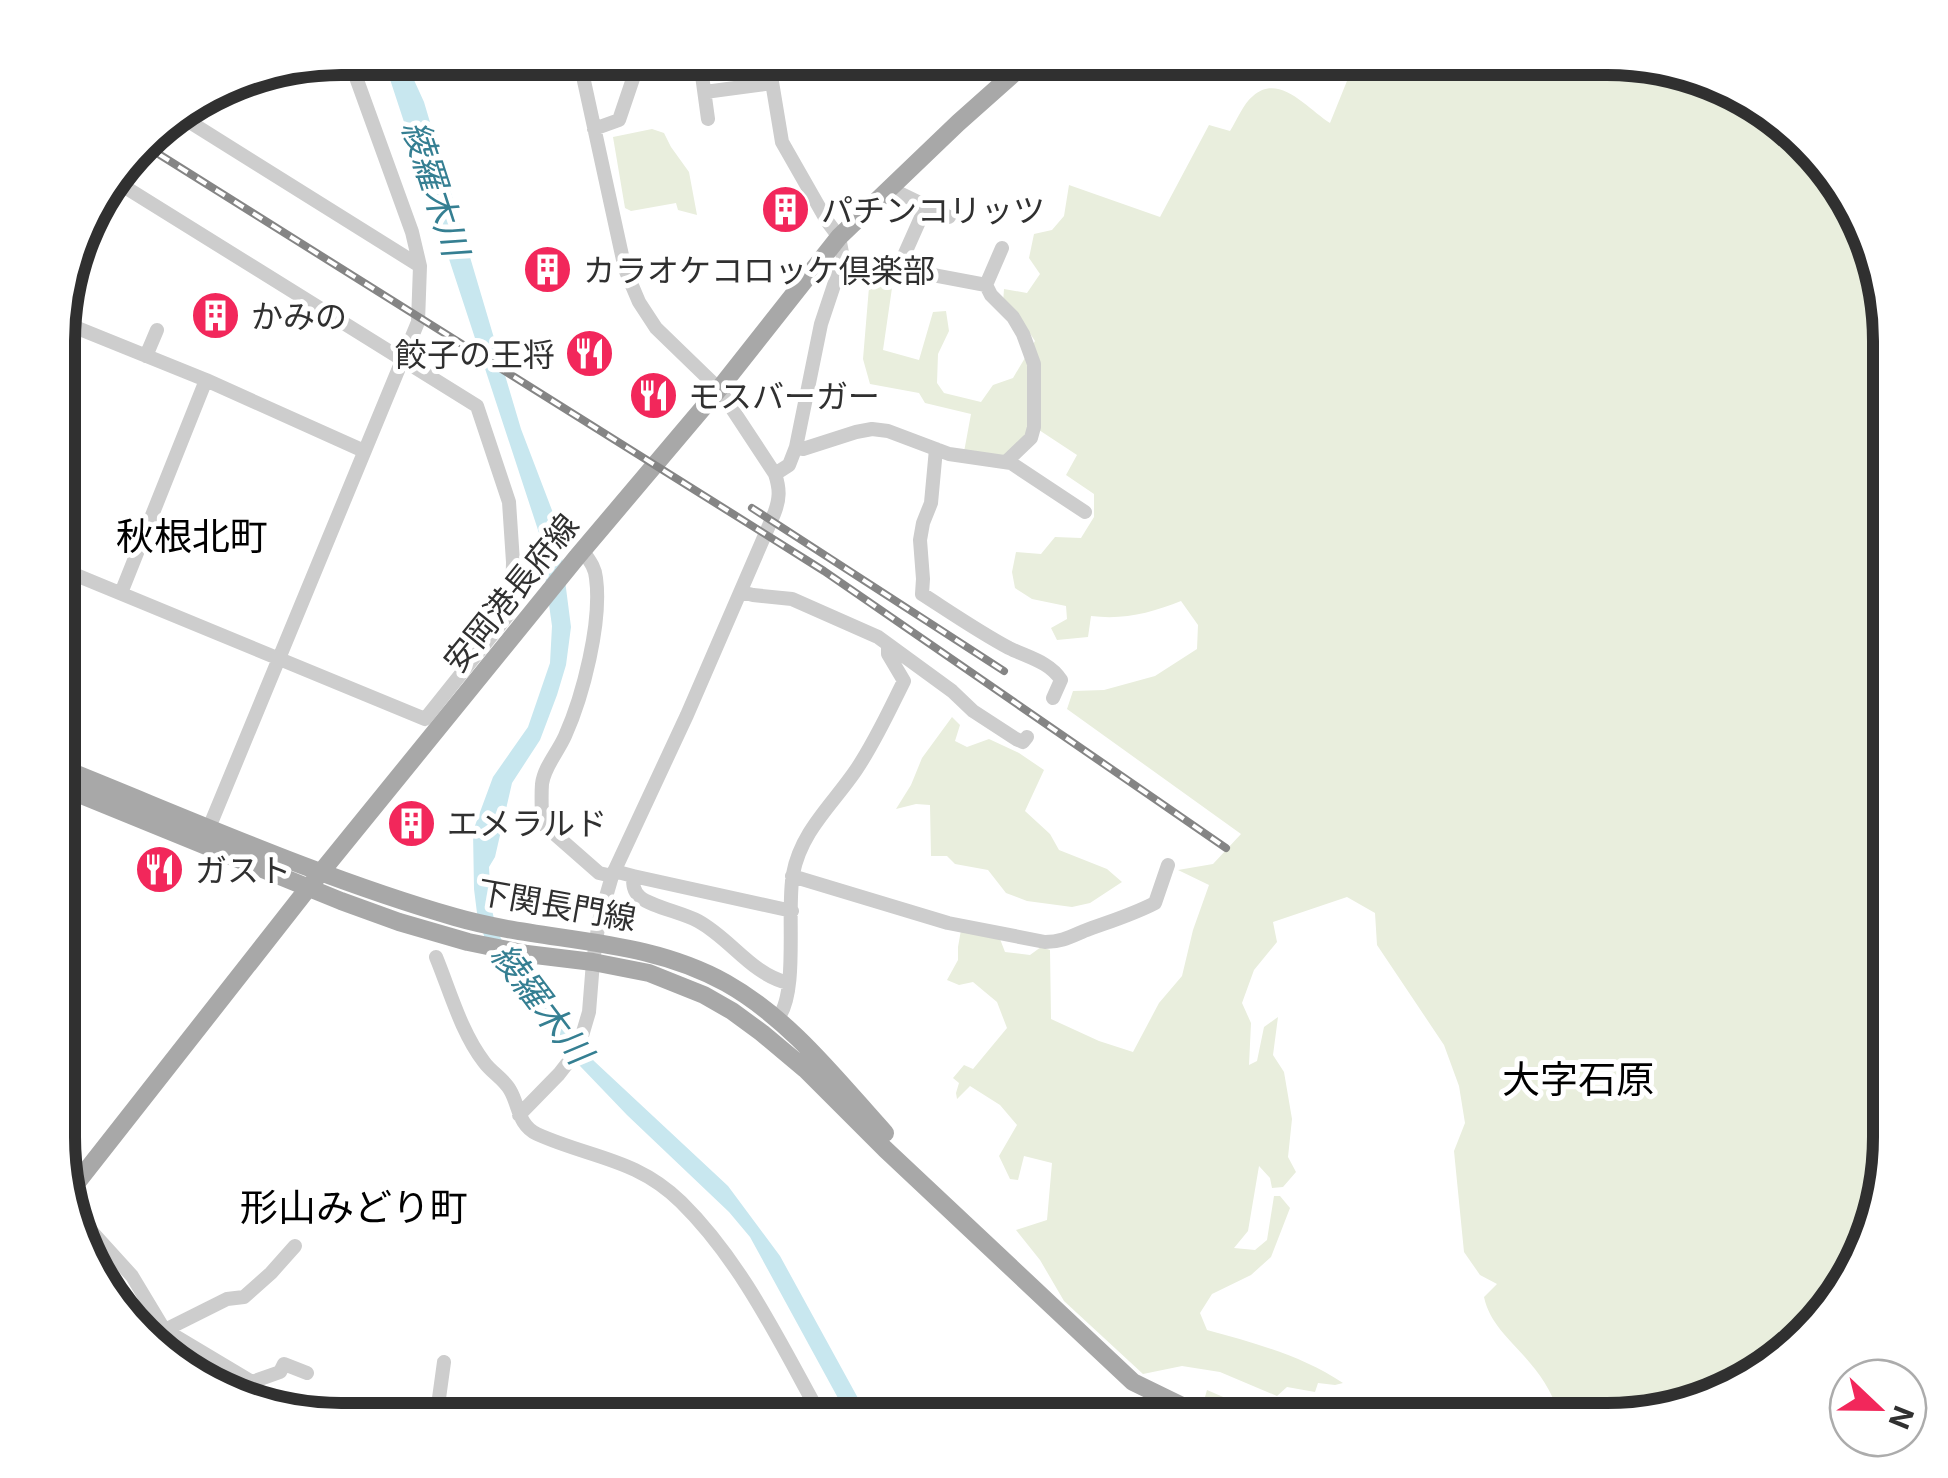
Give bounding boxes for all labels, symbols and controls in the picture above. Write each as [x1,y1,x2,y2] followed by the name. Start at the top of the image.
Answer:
[394,115,479,265] water label: 綾羅木川
[760,184,812,236] building icon: パチンコリッツ
[821,191,1045,230] place label: パチンコリッツ
[522,244,574,296] building icon: カラオケコロッケ倶楽部
[583,251,935,290] place label: カラオケコロッケ倶楽部
[190,290,242,342] building icon: かみの
[251,297,347,336] place label: かみの
[564,328,616,380] restaurant icon: 餃子の王将
[395,335,555,374] place label: 餃子の王将
[627,370,679,422] restaurant icon: モスバーガー
[688,377,880,416] place label: モスバーガー
[435,506,587,680] street label: 安岡港長府線
[116,513,268,559] district label: 秋根北町
[386,797,438,849] building icon: エメラルド
[447,804,607,843] place label: エメラルド
[134,844,186,896] restaurant icon: ガスト
[195,851,291,890] place label: ガスト
[475,872,639,938] street label: 下関長門線
[483,934,603,1075] water label: 綾羅木川
[1502,1056,1654,1102] district label: 大字石原
[240,1184,468,1230] district label: 形山みどり町
[1828,1358,1928,1458] north arrow
[1881,1401,1921,1434] text: N

